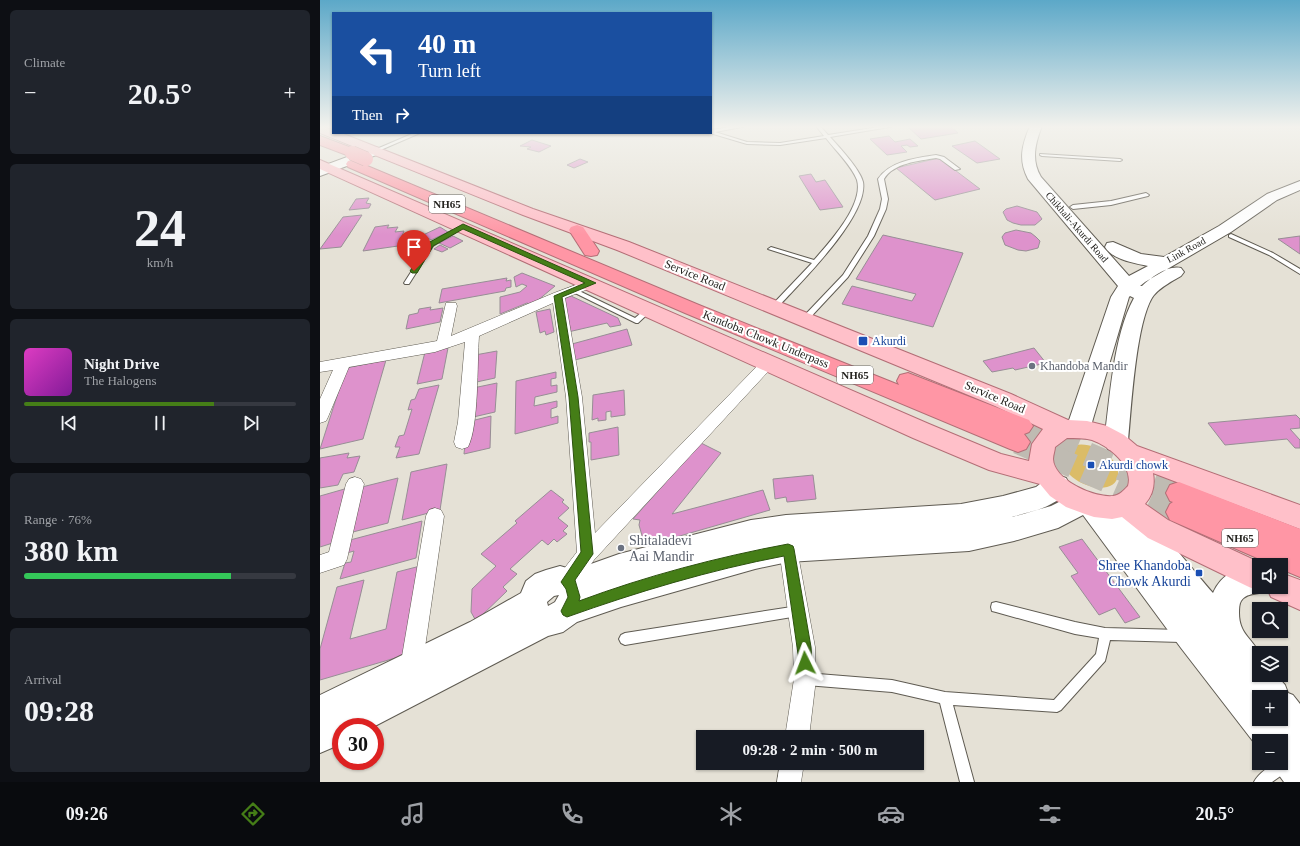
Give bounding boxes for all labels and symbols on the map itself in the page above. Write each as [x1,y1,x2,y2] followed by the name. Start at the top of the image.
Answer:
[1043,190,1111,264] street label: Chikhali-Akurdi Road
[429,195,465,213] road number: NH65
[397,230,431,271] pin
[1165,235,1207,265] street label: Link Road
[663,256,727,294] street label: Service Road
[701,307,831,371] street label: Kandoba Chowk Underpass
[872,334,907,348] place label: Akurdi
[857,335,869,347] marker: Akurdi
[1040,359,1128,373] place label: Khandoba Mandir
[1027,361,1037,371] marker: Khandoba Mandir
[837,366,873,384] road number: NH65
[963,378,1027,416] street label: Service Road
[1099,458,1168,472] place label: Akurdi chowk
[1086,460,1096,470] marker: Akurdi chowk
[1222,529,1258,547] road number: NH65
[629,533,694,564] place label: Shitaladevi Aai Mandir
[616,543,626,553] marker: Shitaladevi Aai Mandir
[1098,558,1192,589] place label: Shree Khandoba Chowk Akurdi
[1194,568,1204,578] marker: Shree Khandoba Chowk Akurdi
[784,642,826,684] position arrow
[332,718,384,770] speed limit sign: 30

